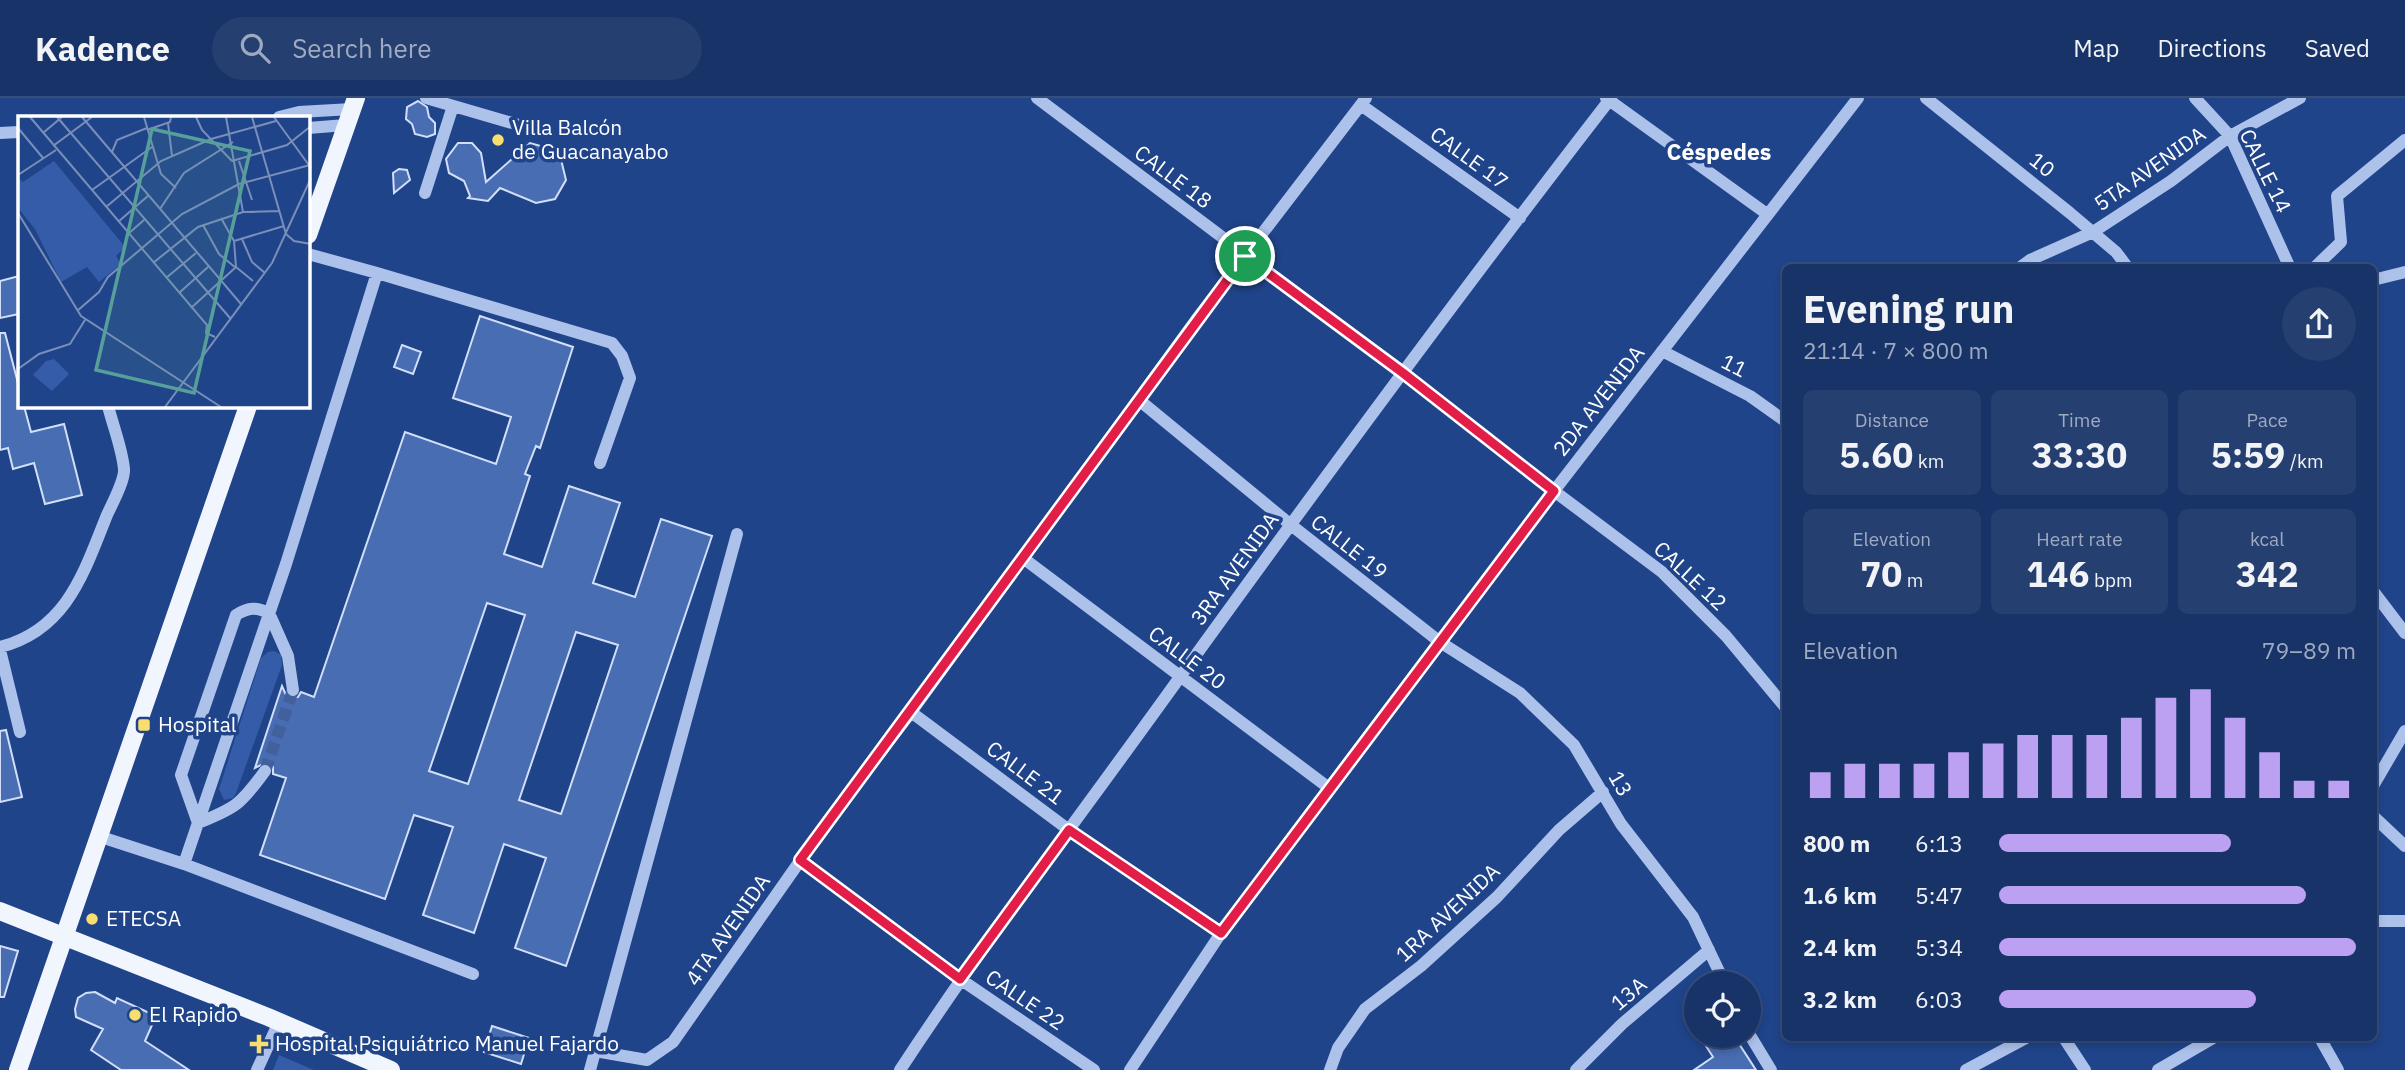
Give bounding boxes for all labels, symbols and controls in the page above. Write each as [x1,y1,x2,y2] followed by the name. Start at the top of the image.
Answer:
[212,17,702,80] search box
[35,27,170,70] text: Kadence
[236,29,274,67] icon: search
[292,31,432,65] text: Search here
[2073,32,2119,64] text: Map
[2157,32,2267,64] text: Directions
[2305,32,2370,64] text: Saved
[512,113,669,165] place label: Villa Balcón de Guacanayabo
[18,116,310,408] inset map
[1425,119,1514,195] street label: CALLE 17
[2088,119,2211,217] street label: 5TA AVENIDA
[2234,124,2298,217] street label: CALLE 14
[490,132,506,148] marker: Villa Balcón de Guacanayabo
[1667,136,1771,166] district label: Céspedes
[1129,138,1218,214] street label: CALLE 18
[2024,145,2061,183] street label: 10
[1215,226,1275,286] pin
[1226,237,1264,275] icon: arrive
[1803,284,2014,333] text: Evening run
[2282,287,2356,361] button: share
[1803,335,1989,365] text: 21:14 · 7 × 800 m
[1546,339,1650,461] street label: 2DA AVENIDA
[1717,347,1752,383] street label: 11
[1855,408,1929,432] text: Distance
[2058,408,2101,432] text: Time
[2246,408,2288,432] text: Pace
[1839,432,1913,478] text: 5.60
[2032,432,2127,478] text: 33:30
[2211,432,2285,478] text: 5:59
[1913,449,1944,473] text: km
[2285,449,2324,473] text: /km
[1184,507,1284,630] street label: 3RA AVENIDA
[1306,507,1394,585] street label: CALLE 19
[1852,527,1931,551] text: Elevation
[2036,527,2123,551] text: Heart rate
[2250,527,2284,551] text: kcal
[1648,534,1733,616] street label: CALLE 12
[1860,551,1902,597] text: 70
[2026,551,2089,597] text: 146
[2236,551,2299,597] text: 342
[1902,568,1923,592] text: m
[2089,568,2133,592] text: bpm
[1143,619,1232,695] street label: CALLE 20
[1803,635,1898,665] text: Elevation
[2262,635,2356,665] text: 79–89 m
[158,710,237,738] place label: Hospital
[136,717,152,733] marker: Hospital
[981,734,1070,810] street label: CALLE 21
[1602,766,1639,801] street label: 13
[1803,828,1870,858] text: 800 m
[1915,828,1963,858] text: 6:13
[1389,857,1505,968] street label: 1RA AVENIDA
[678,868,776,991] street label: 4TA AVENIDA
[1803,880,1877,910] text: 1.6 km
[1915,880,1963,910] text: 5:47
[106,904,181,932] place label: ETECSA
[84,911,100,927] marker: ETECSA
[1803,932,1877,962] text: 2.4 km
[1915,932,1963,962] text: 5:34
[980,962,1071,1036] street label: CALLE 22
[1605,970,1652,1016] street label: 13A
[1684,971,1761,1048] map controls
[1684,971,1761,1048] button: locate
[1803,984,1877,1014] text: 3.2 km
[1915,984,1963,1014] text: 6:03
[149,1000,238,1028] place label: El Rapido
[127,1007,143,1023] marker: El Rapido
[275,1029,619,1057] place label: Hospital Psiquiátrico Manuel Fajardo
[249,1034,269,1054] marker: Hospital Psiquiátrico Manuel Fajardo

